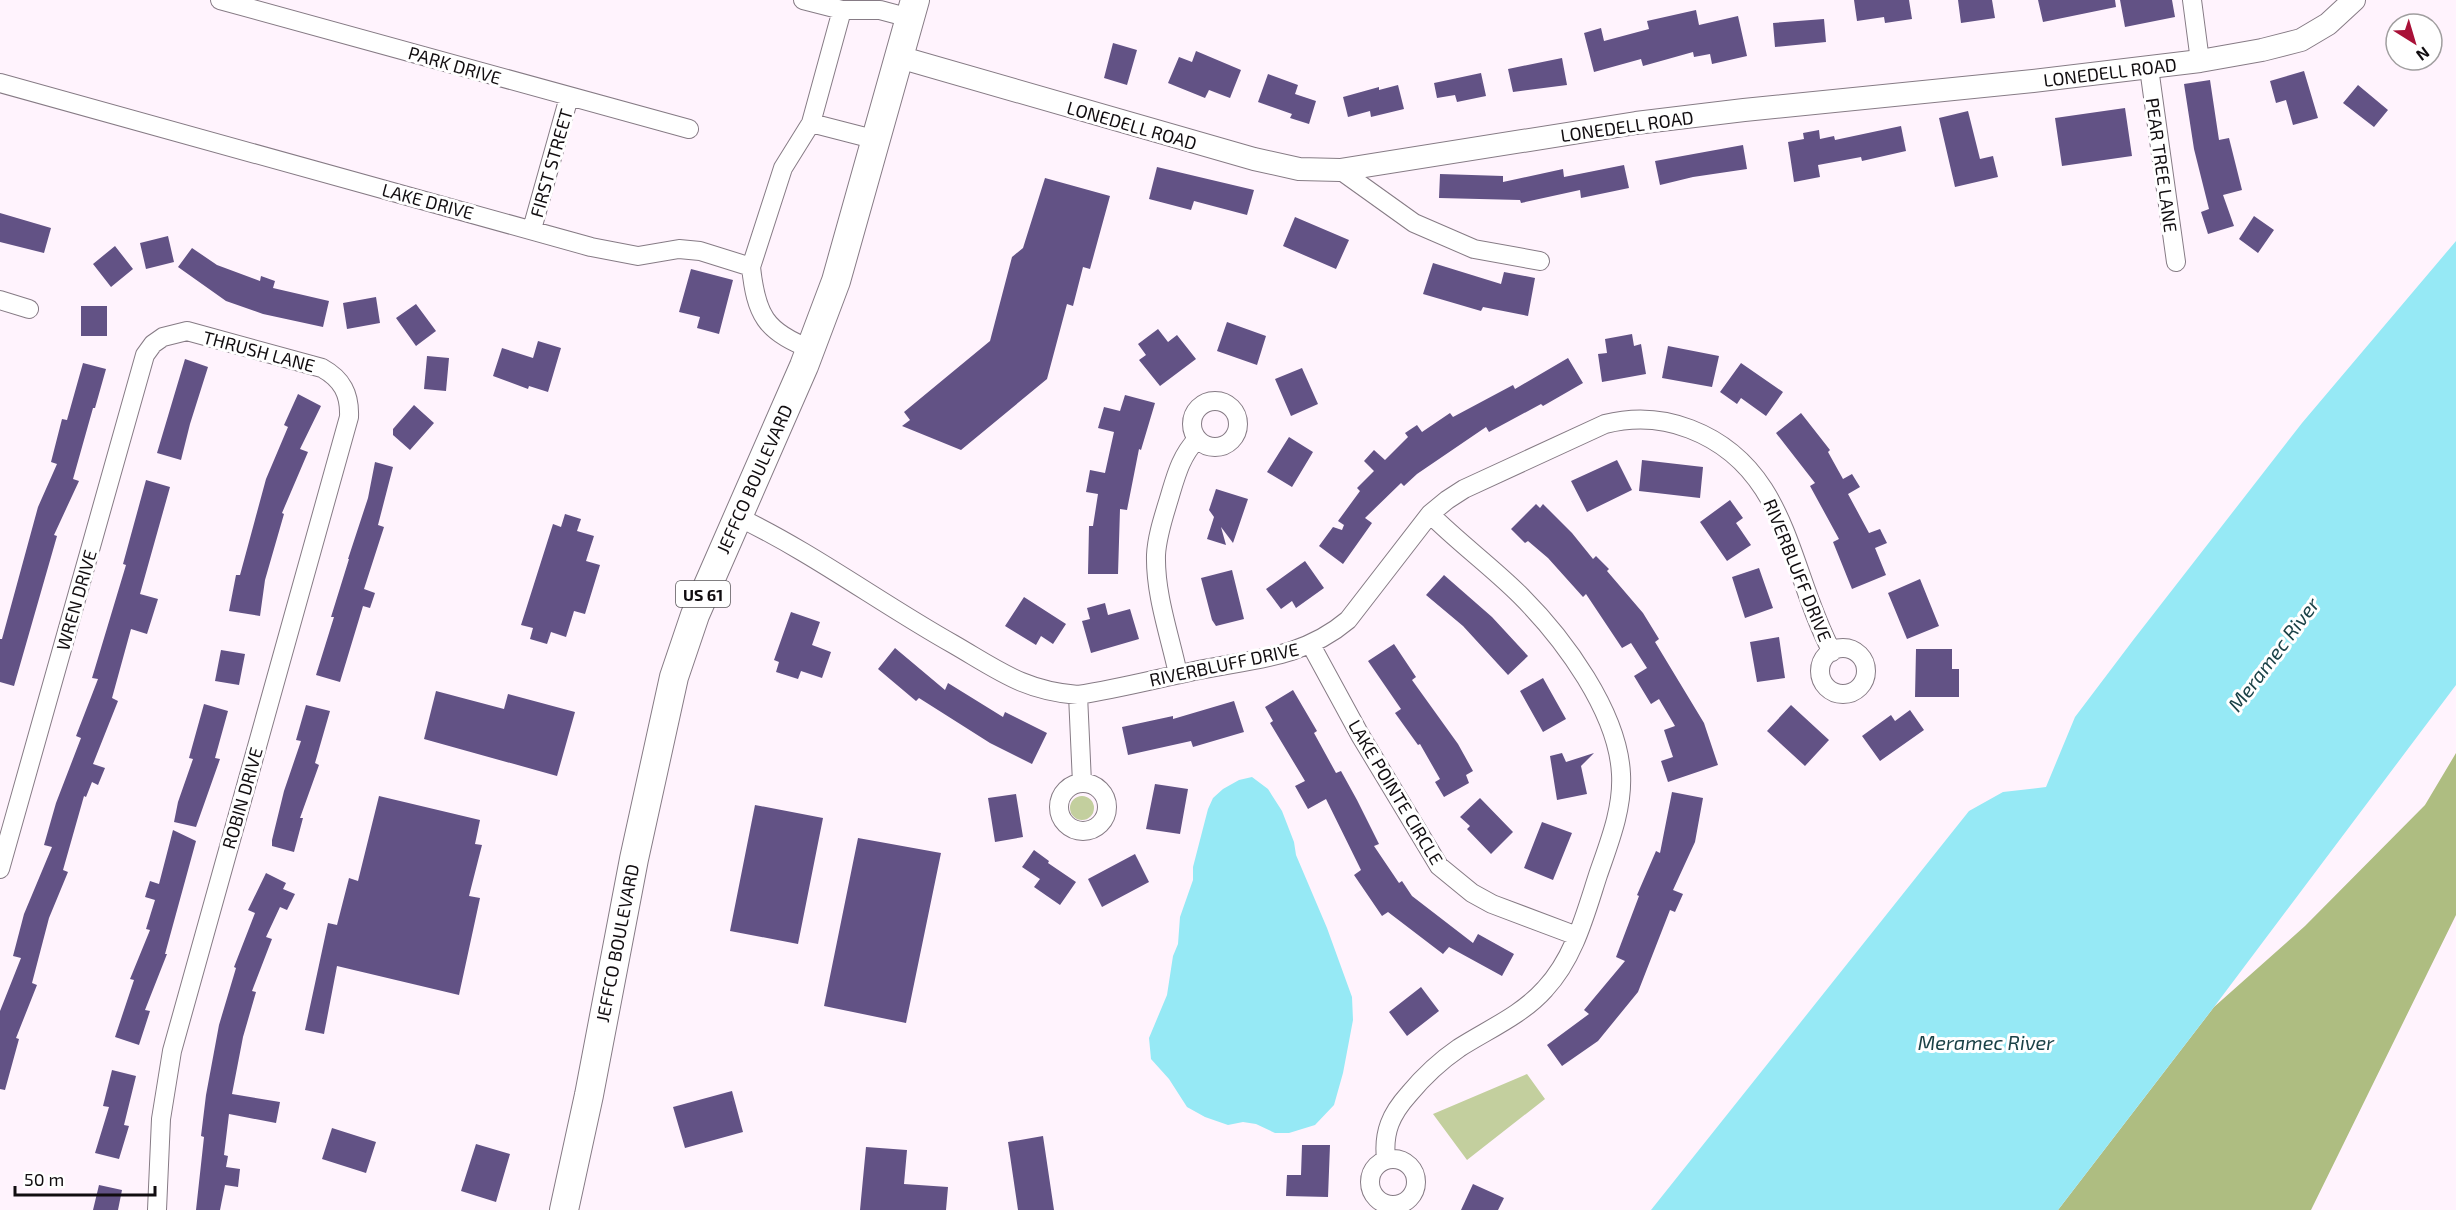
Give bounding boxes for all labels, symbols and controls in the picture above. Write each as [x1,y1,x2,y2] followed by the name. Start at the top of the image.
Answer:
[2384,12,2444,72] north arrow
[406,41,504,89] street label: PARK DRIVE
[2413,43,2434,65] text: N
[2042,53,2178,91] street label: LONEDELL ROAD
[1065,96,1199,154] street label: LONEDELL ROAD
[2142,96,2182,234] street label: PEAR TREE LANE
[525,106,577,220] street label: FIRST STREET
[1559,106,1695,146] street label: LONEDELL ROAD
[380,178,476,224] street label: LAKE DRIVE
[201,325,317,377] street label: THRUSH LANE
[711,401,797,557] street label: JEFFCO BOULEVARD
[1759,495,1837,645] street label: RIVERBLUFF DRIVE
[51,547,101,653] street label: WREN DRIVE
[676,581,730,607] road number: US 61
[2222,591,2324,716] water label: Meramec River
[1147,637,1301,691] street label: RIVERBLUFF DRIVE
[1344,715,1448,869] street label: LAKE POINTE CIRCLE
[217,745,267,851] street label: ROBIN DRIVE
[591,862,643,1024] street label: JEFFCO BOULEVARD
[1918,1030,2055,1054] water label: Meramec River
[15,1159,154,1197] scale bar
[24,1168,64,1190] text: 50 m

